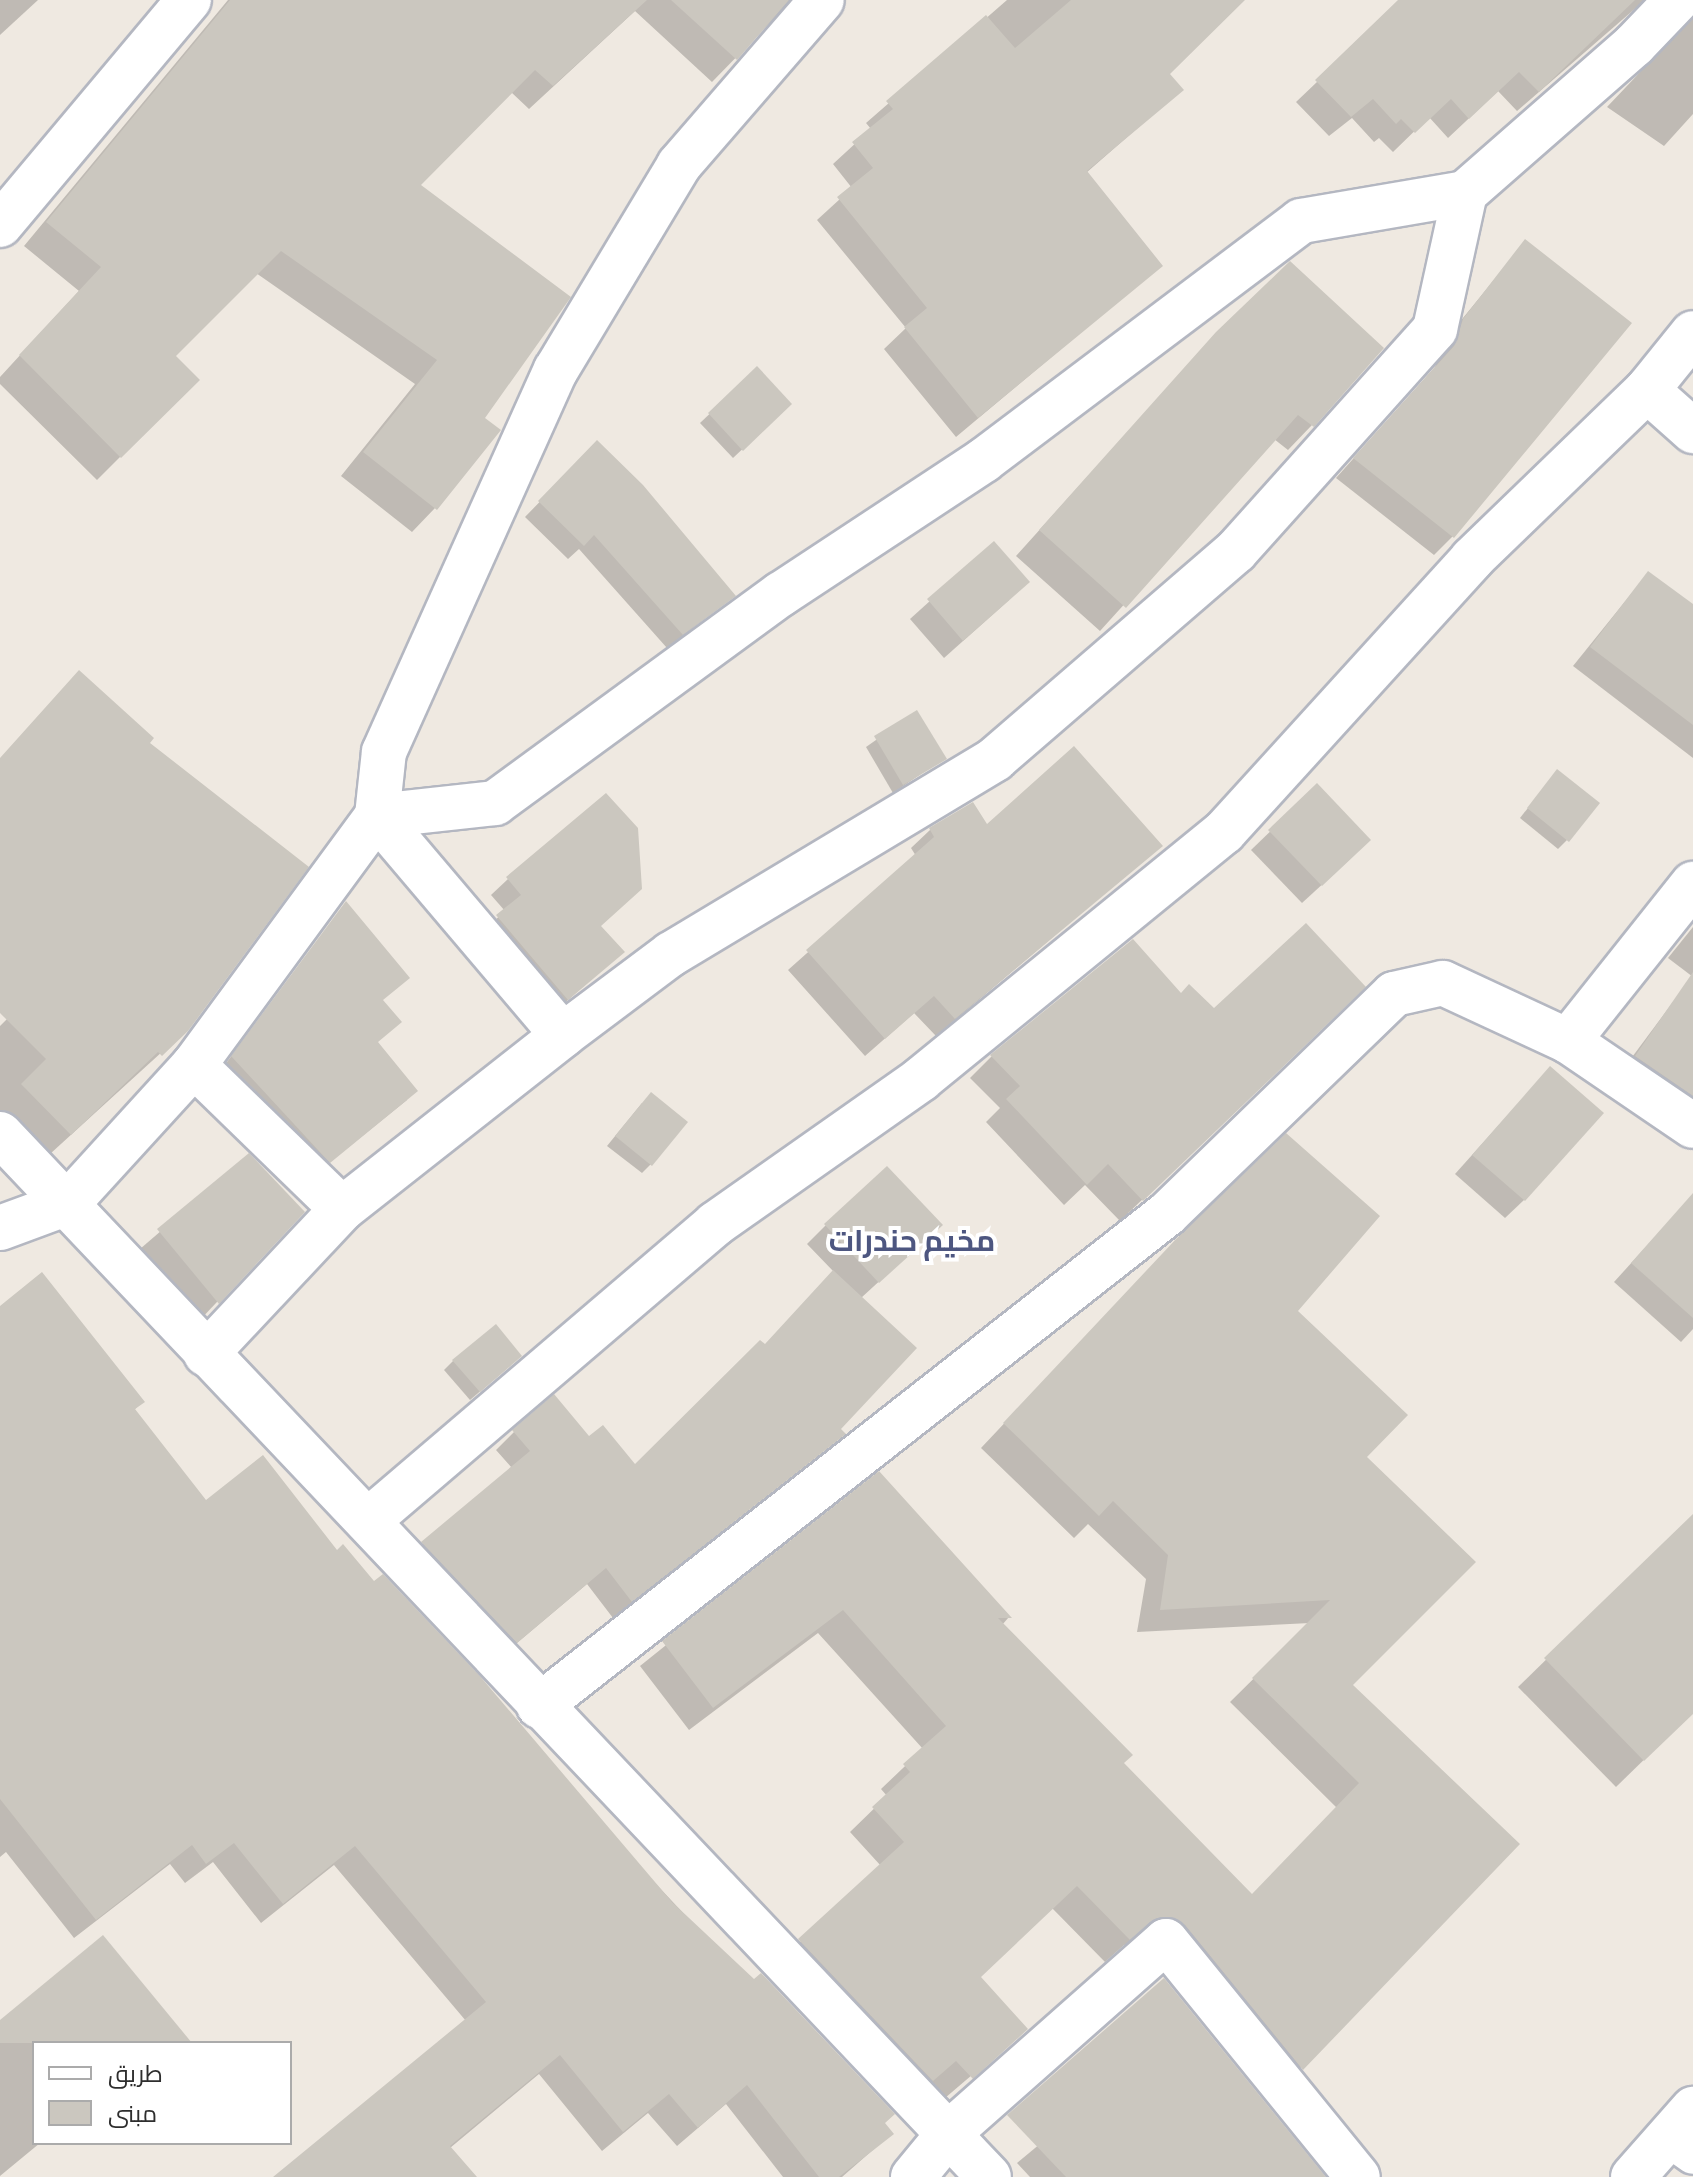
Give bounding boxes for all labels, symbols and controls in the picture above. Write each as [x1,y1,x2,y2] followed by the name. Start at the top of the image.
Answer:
[829,1224,995,1260] district label: مخيم حندرات
[32,2041,292,2145] legend
[108,2057,163,2092] text: طريق
[108,2097,157,2132] text: مبنى

